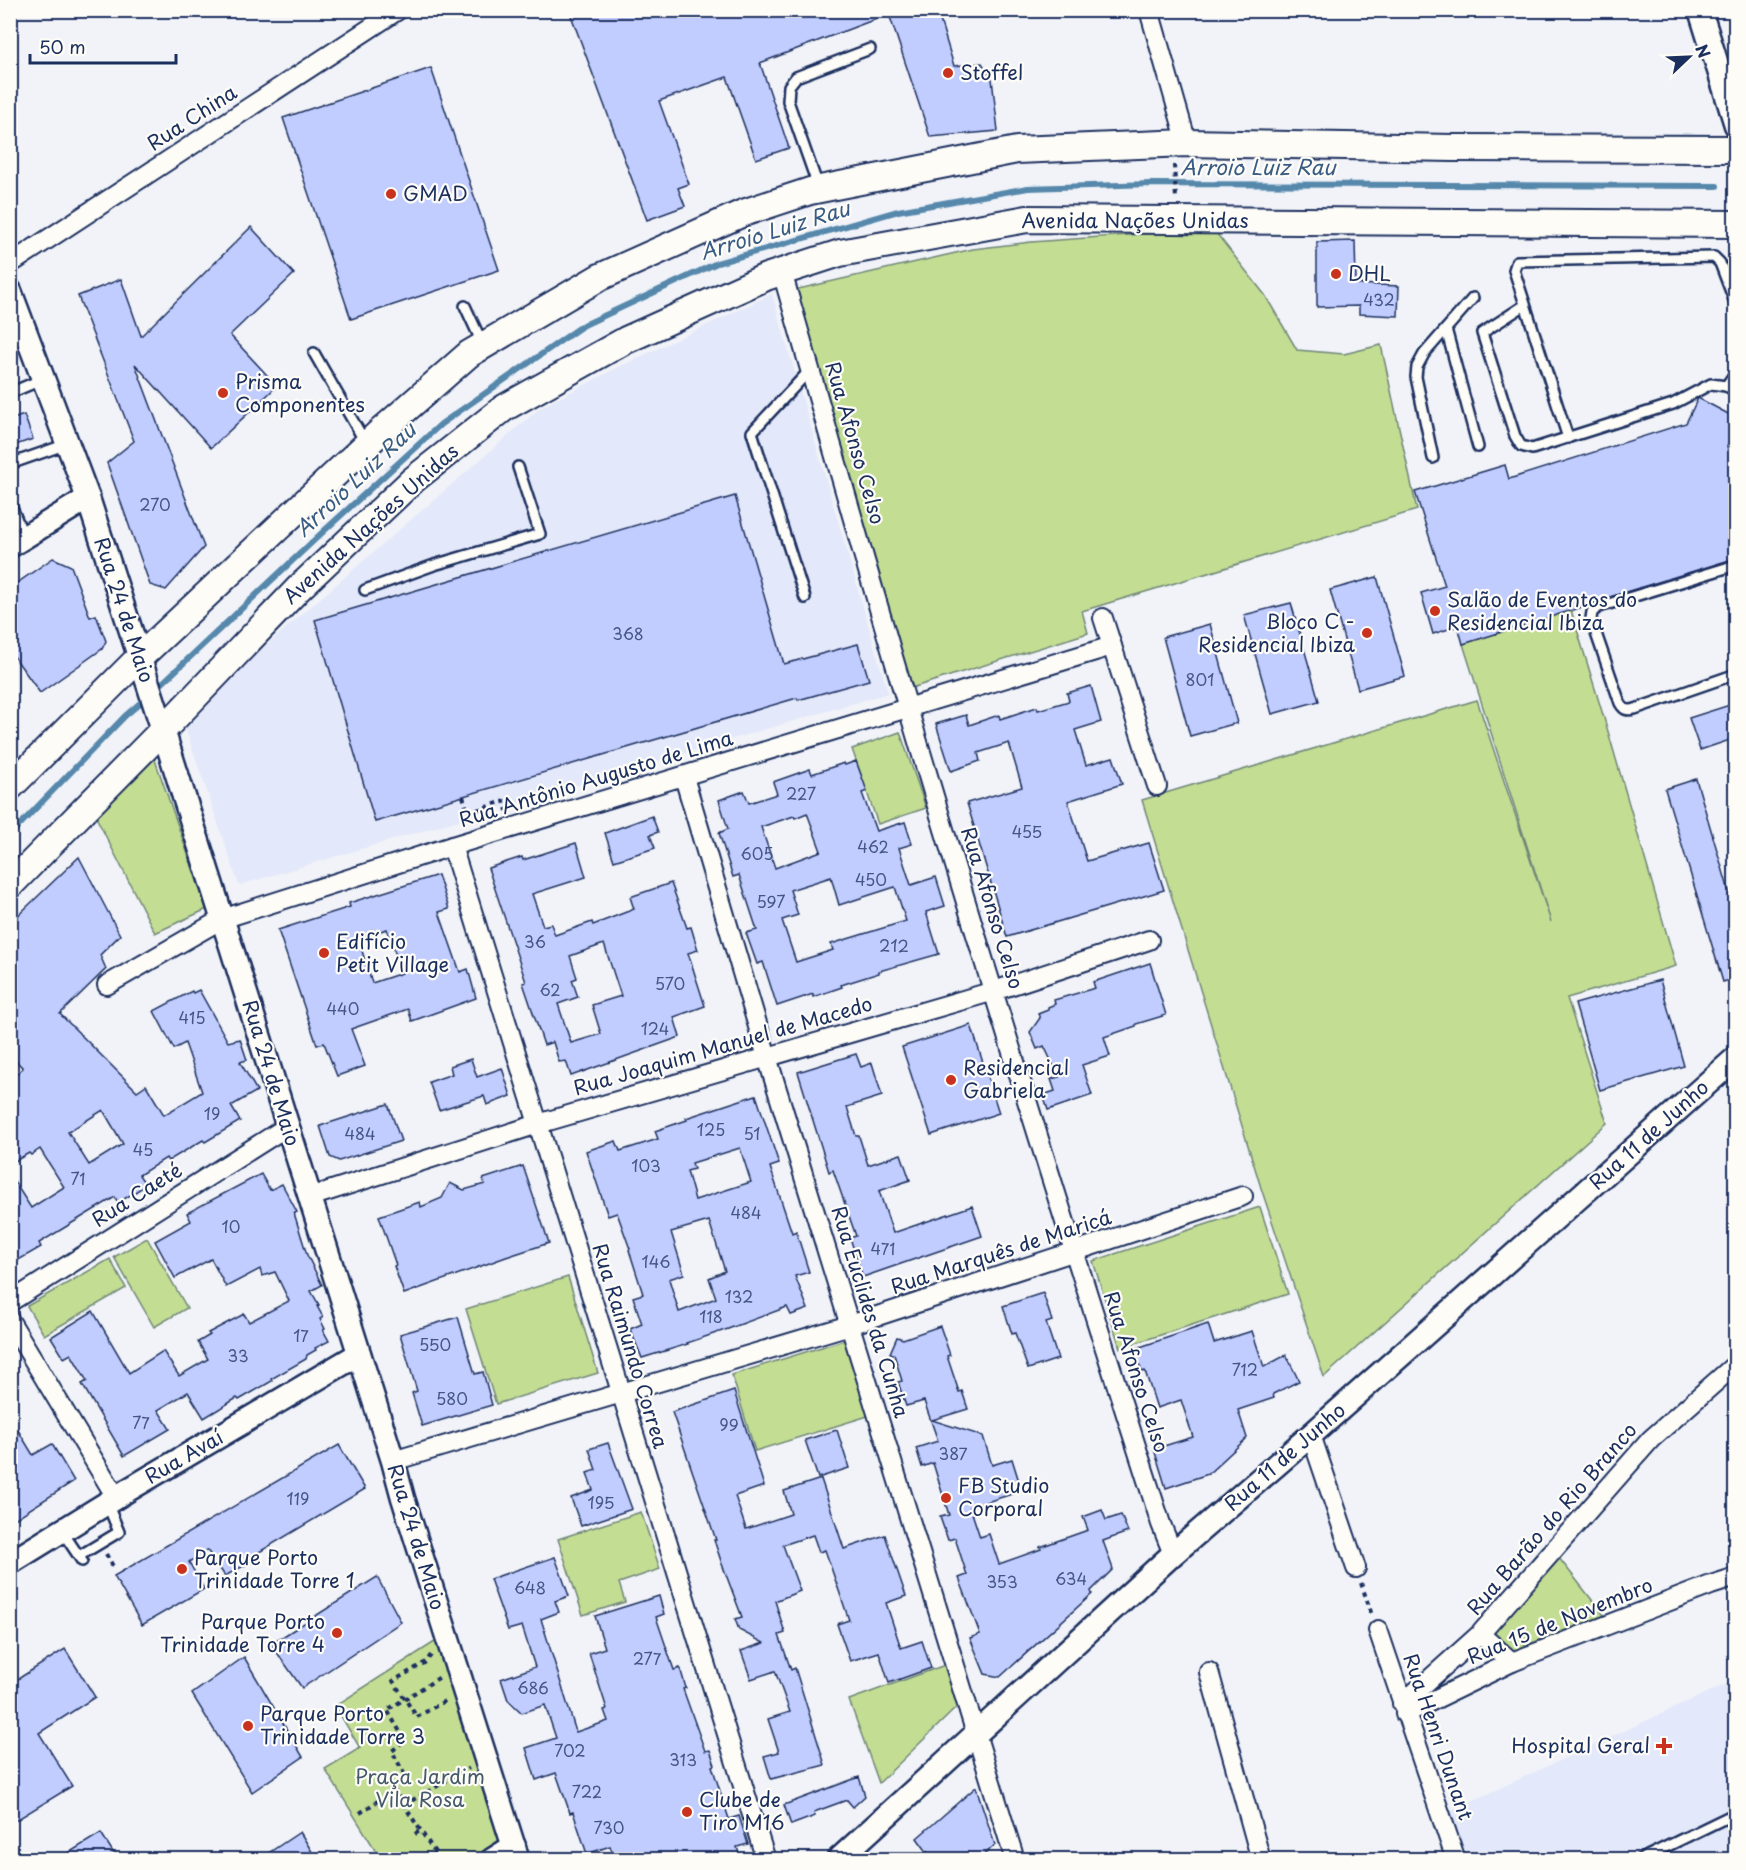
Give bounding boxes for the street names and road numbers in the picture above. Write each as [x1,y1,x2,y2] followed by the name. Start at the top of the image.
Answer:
[141,77,243,157] street label: Rua China
[1022,205,1249,235] street label: Avenida Nações Unidas
[818,358,894,528] street label: Rua Afonso Celso
[276,436,465,610] street label: Avenida Nações Unidas
[87,533,163,686] street label: Rua 24 de Maio
[455,722,737,834] street label: Rua Antônio Augusto de Lima
[954,823,1032,992] street label: Rua Afonso Celso
[570,988,876,1102] street label: Rua Joaquim Manuel de Macedo
[236,996,308,1149] street label: Rua 24 de Maio
[1582,1072,1715,1196] street label: Rua 11 de Junho
[86,1155,187,1234] street label: Rua Caeté
[887,1201,1115,1301] street label: Rua Marquês de Maricá
[824,1202,918,1422] street label: Rua Euclides da Cunha
[586,1240,677,1452] street label: Rua Raimundo Correa
[1097,1287,1177,1456] street label: Rua Afonso Celso
[1217,1395,1352,1517] street label: Rua 11 de Junho
[1459,1416,1643,1621] street label: Rua Barão do Rio Branco
[139,1422,228,1491] street label: Rua Avaí
[381,1460,453,1613] street label: Rua 24 de Maio
[1462,1569,1657,1671] street label: Rua 15 de Novembro
[1396,1649,1482,1824] street label: Rua Henri Dunant

